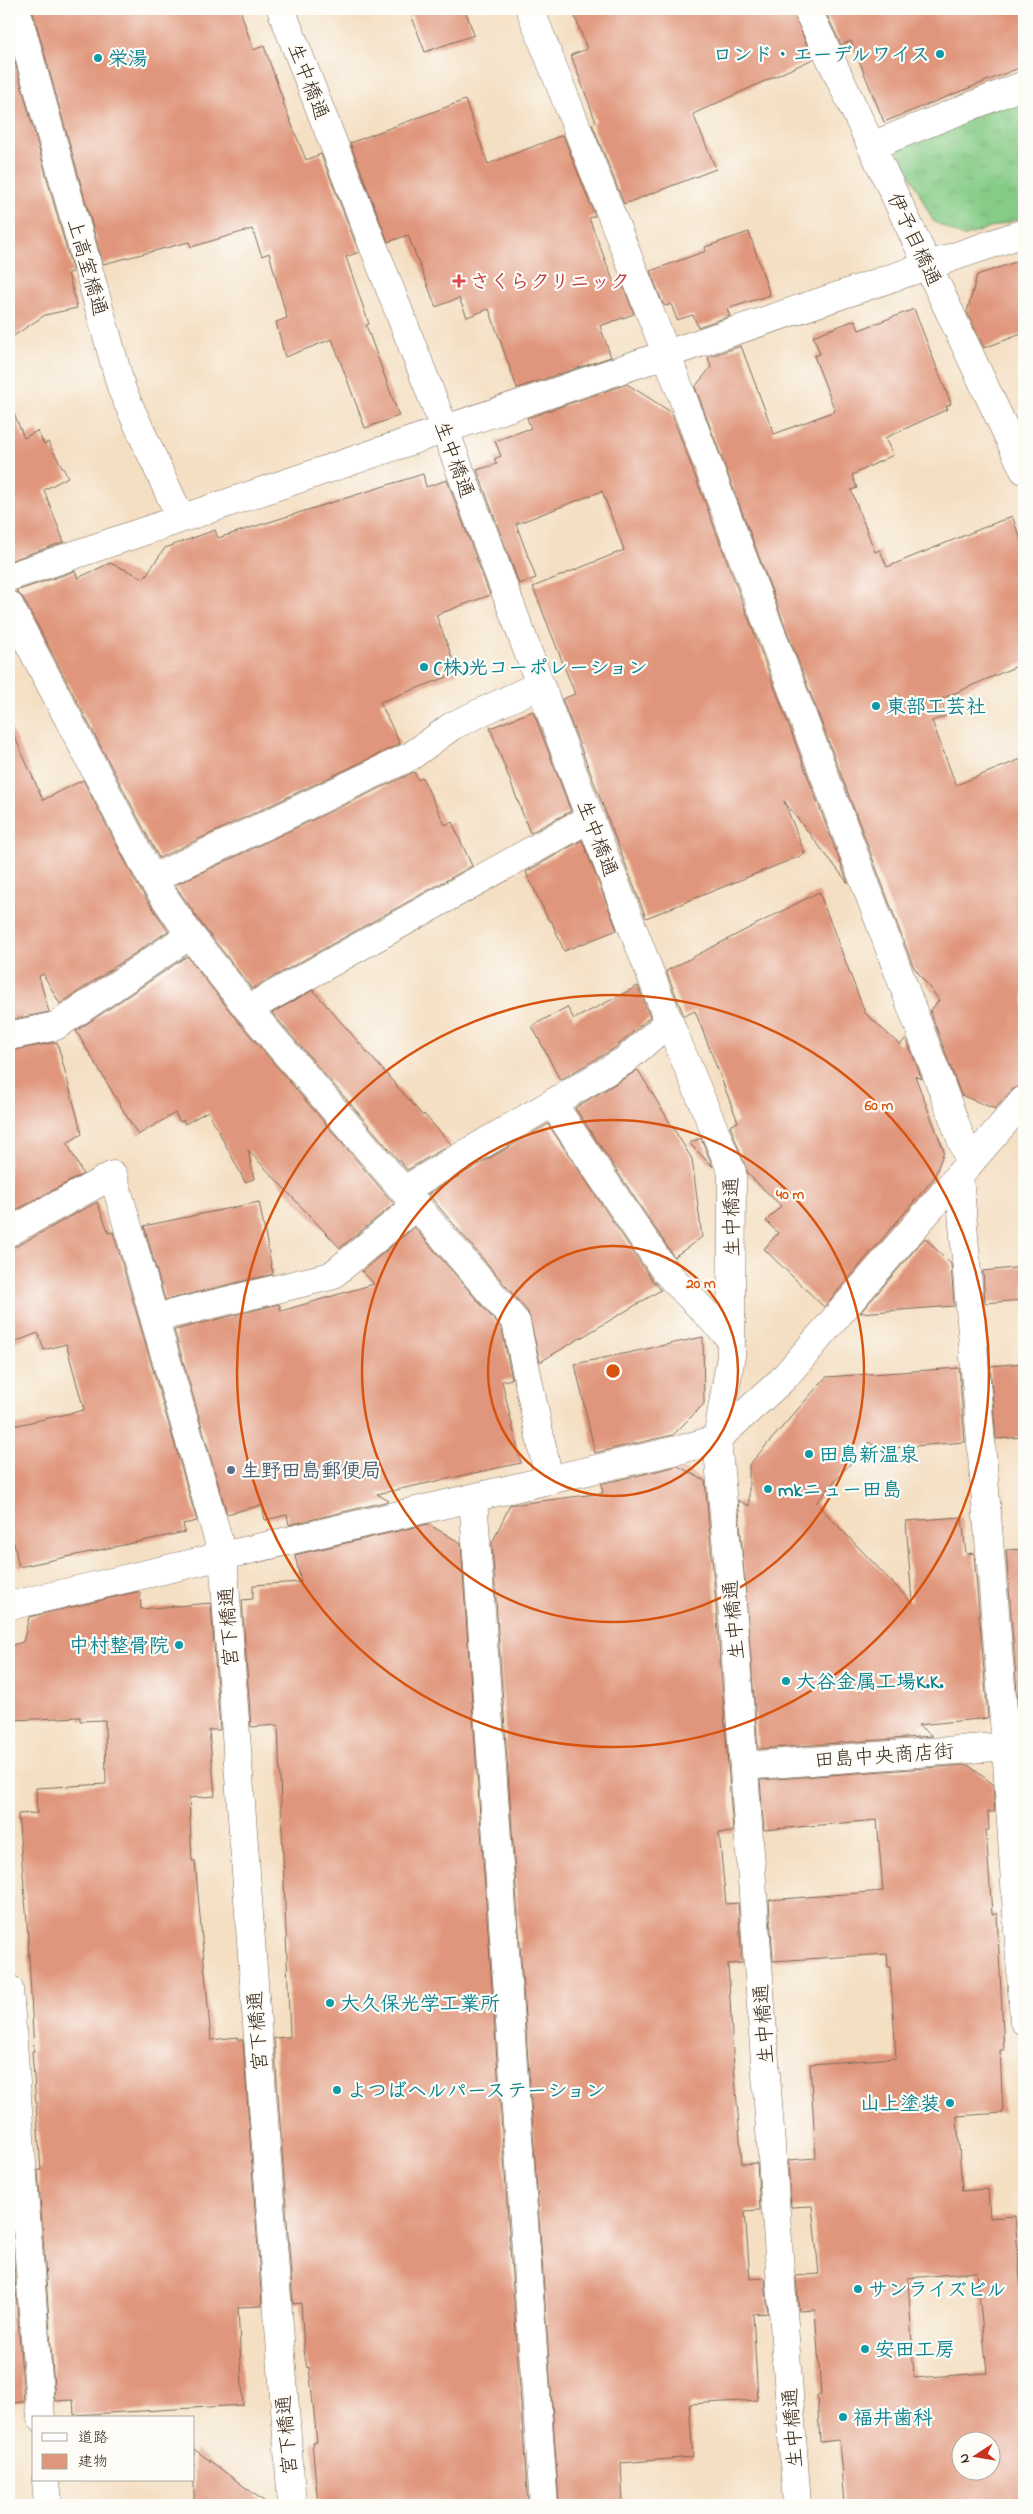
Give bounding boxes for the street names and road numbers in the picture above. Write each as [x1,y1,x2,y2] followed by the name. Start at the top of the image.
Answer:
[279,39,335,124] street label: 生中橋通
[878,189,947,291] street label: 伊予目橋通
[58,216,113,320] street label: 上高室橋通
[425,417,480,502] street label: 生中橋通
[568,796,624,881] street label: 生中橋通
[718,1177,749,1257] street label: 生中橋通
[718,1579,753,1661] street label: 生中橋通
[213,1586,248,1668] street label: 宮下橋通
[813,1738,955,1777] street label: 田島中央商店街
[748,1983,783,2065] street label: 生中橋通
[242,1990,277,2072] street label: 宮下橋通
[777,2387,812,2469] street label: 生中橋通
[271,2394,306,2476] street label: 宮下橋通

